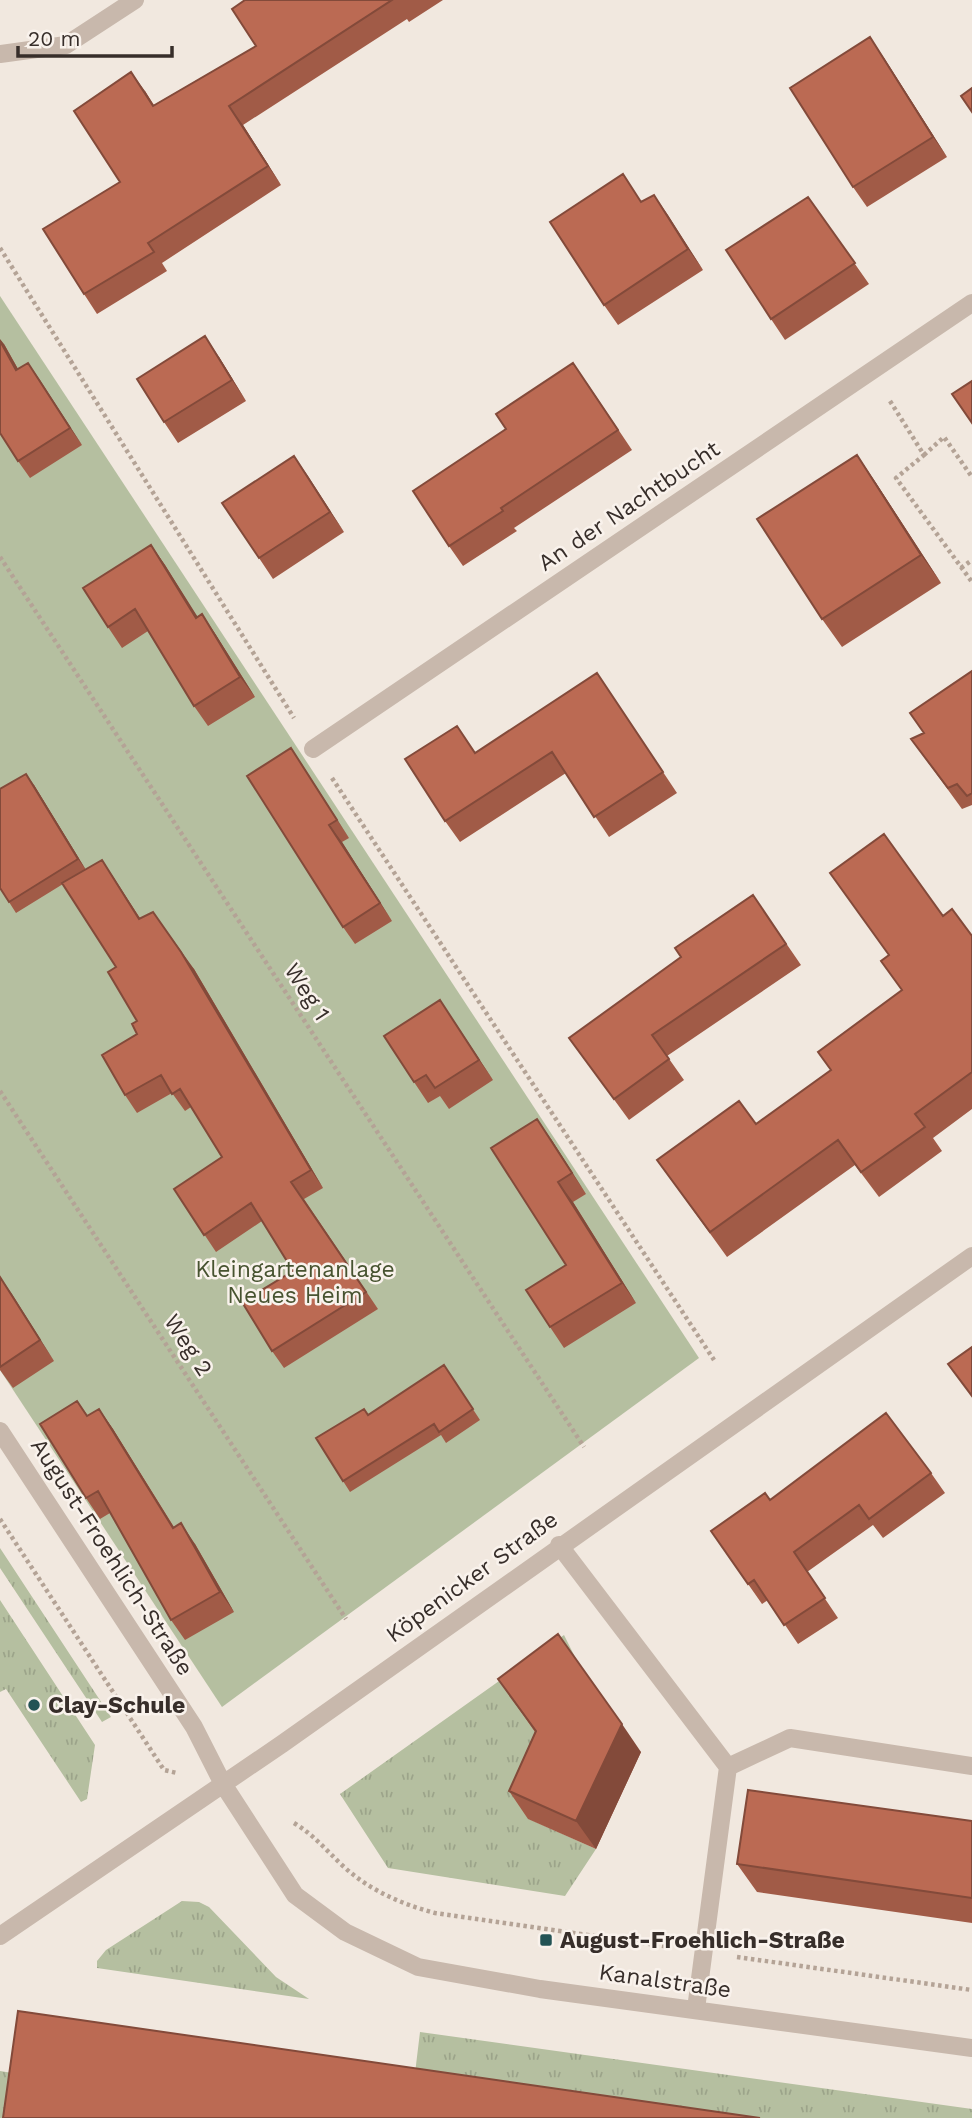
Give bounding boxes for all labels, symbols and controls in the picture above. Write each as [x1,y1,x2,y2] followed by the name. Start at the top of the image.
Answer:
[18,14,172,58] scale bar
[28,26,80,51] text: 20 m
[533,435,725,577] street label: An der Nachtbucht
[278,958,336,1026] street label: Weg 1
[195,1256,395,1309] park label: Kleingartenanlage Neues Heim
[158,1309,218,1381] street label: Weg 2
[25,1433,199,1681] street label: August-Froehlich-Straße
[381,1506,563,1648] street label: Köpenicker Straße
[48,1692,185,1719] place label: Clay-Schule
[26,1697,42,1713] marker: Clay-Schule
[560,1927,845,1954] place label: August-Froehlich-Straße
[538,1932,554,1948] marker: August-Froehlich-Straße
[597,1958,733,2004] street label: Kanalstraße

